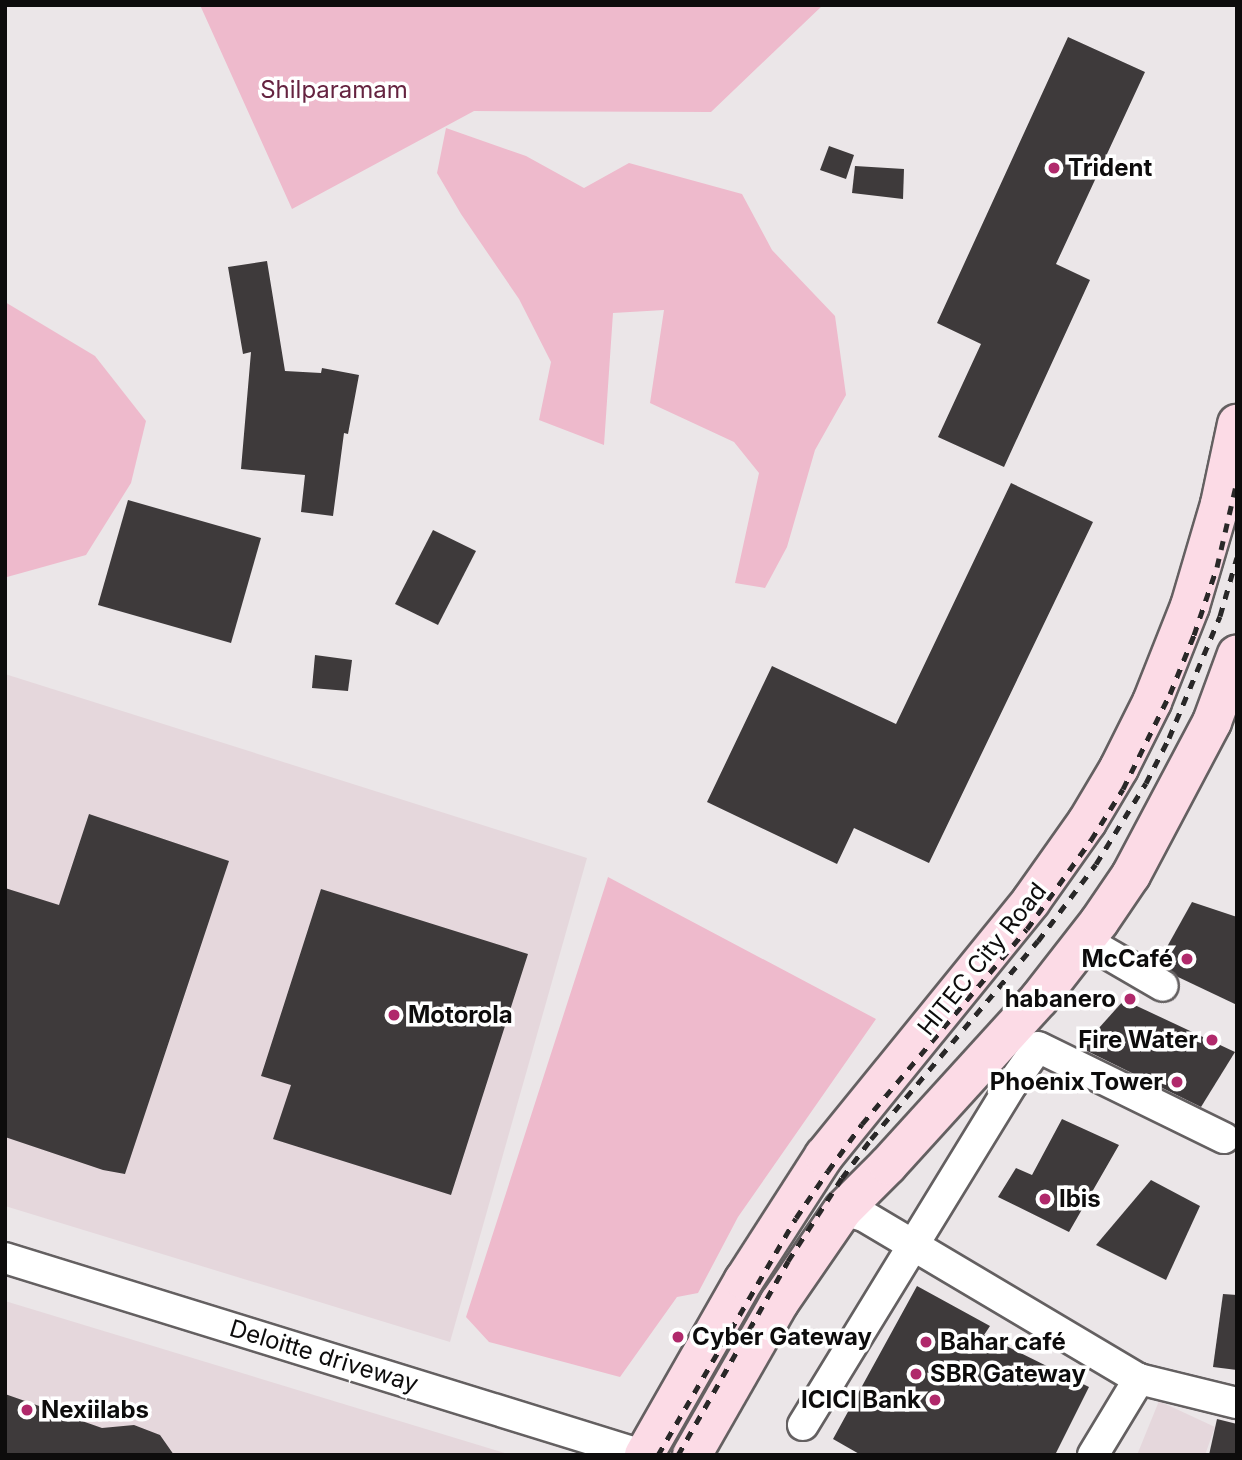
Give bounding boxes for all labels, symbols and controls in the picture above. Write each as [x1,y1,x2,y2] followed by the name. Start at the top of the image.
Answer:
[260,76,408,104] park label: Shilparamam
[1068,154,1152,182] place label: Trident
[1046,160,1062,176] marker: Trident
[912,877,1052,1041] street label: HITEC City Road
[1082,945,1173,973] place label: McCafé
[1179,951,1195,967] marker: McCafé
[1005,985,1116,1013] place label: habanero
[1122,991,1138,1007] marker: habanero
[408,1001,513,1029] place label: Motorola
[386,1007,402,1023] marker: Motorola
[1078,1026,1198,1054] place label: Fire Water
[1204,1032,1220,1048] marker: Fire Water
[990,1068,1163,1096] place label: Phoenix Tower
[1169,1074,1185,1090] marker: Phoenix Tower
[1059,1185,1101,1213] place label: Ibis
[1037,1191,1053,1207] marker: Ibis
[226,1314,422,1398] street label: Deloitte driveway
[692,1323,872,1351] place label: Cyber Gateway
[940,1328,1066,1356] place label: Bahar café
[670,1329,686,1345] marker: Cyber Gateway
[918,1334,934,1350] marker: Bahar café
[930,1360,1086,1388] place label: SBR Gateway
[908,1366,924,1382] marker: SBR Gateway
[801,1386,921,1414] place label: ICICI Bank
[927,1392,943,1408] marker: ICICI Bank
[41,1396,149,1424] place label: Nexiilabs
[19,1402,35,1418] marker: Nexiilabs

